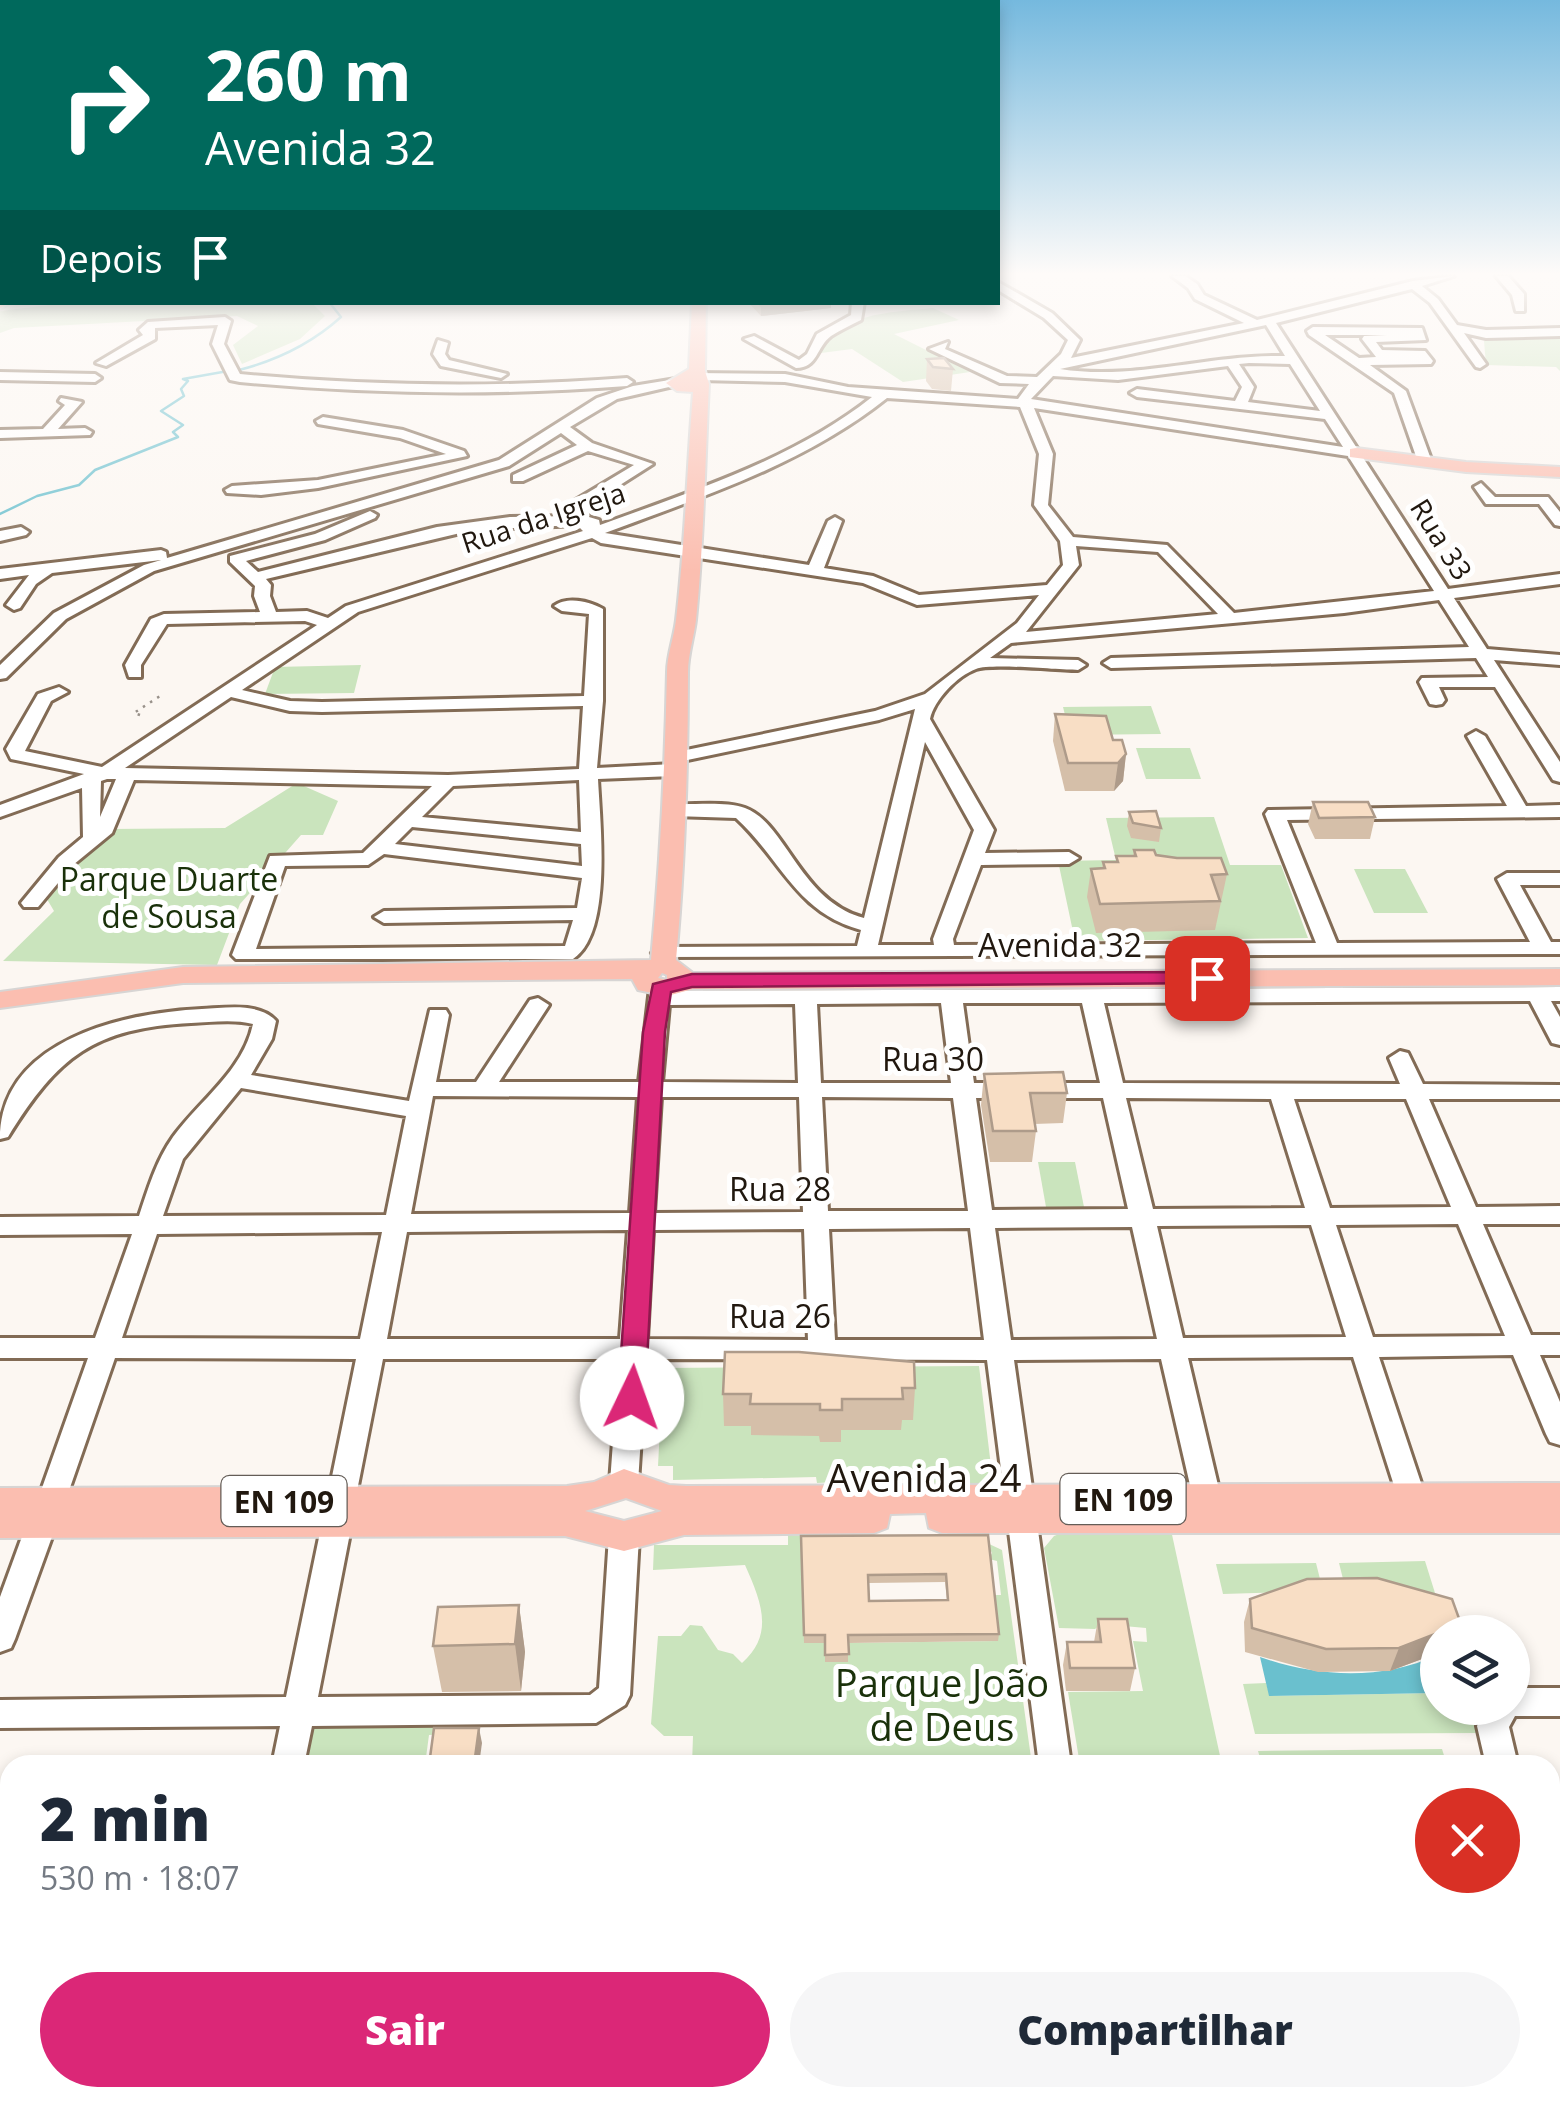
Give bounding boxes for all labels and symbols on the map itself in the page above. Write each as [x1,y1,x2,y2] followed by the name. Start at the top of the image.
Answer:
[456,473,630,561] street label: Rua da Igreja
[1402,491,1482,587] street label: Rua 33
[60,857,278,937] park label: Parque Duarte de Sousa
[978,923,1142,966] street label: Avenida 32
[1165,936,1250,1021] pin
[882,1037,984,1080] street label: Rua 30
[729,1167,831,1210] street label: Rua 28
[729,1294,831,1337] street label: Rua 26
[580,1346,684,1450] position arrow
[827,1451,1021,1503] street label: Avenida 24
[1060,1474,1186,1524] road number: EN 109
[222,1476,346,1526] road number: EN 109
[835,1656,1049,1752] park label: Parque João de Deus

